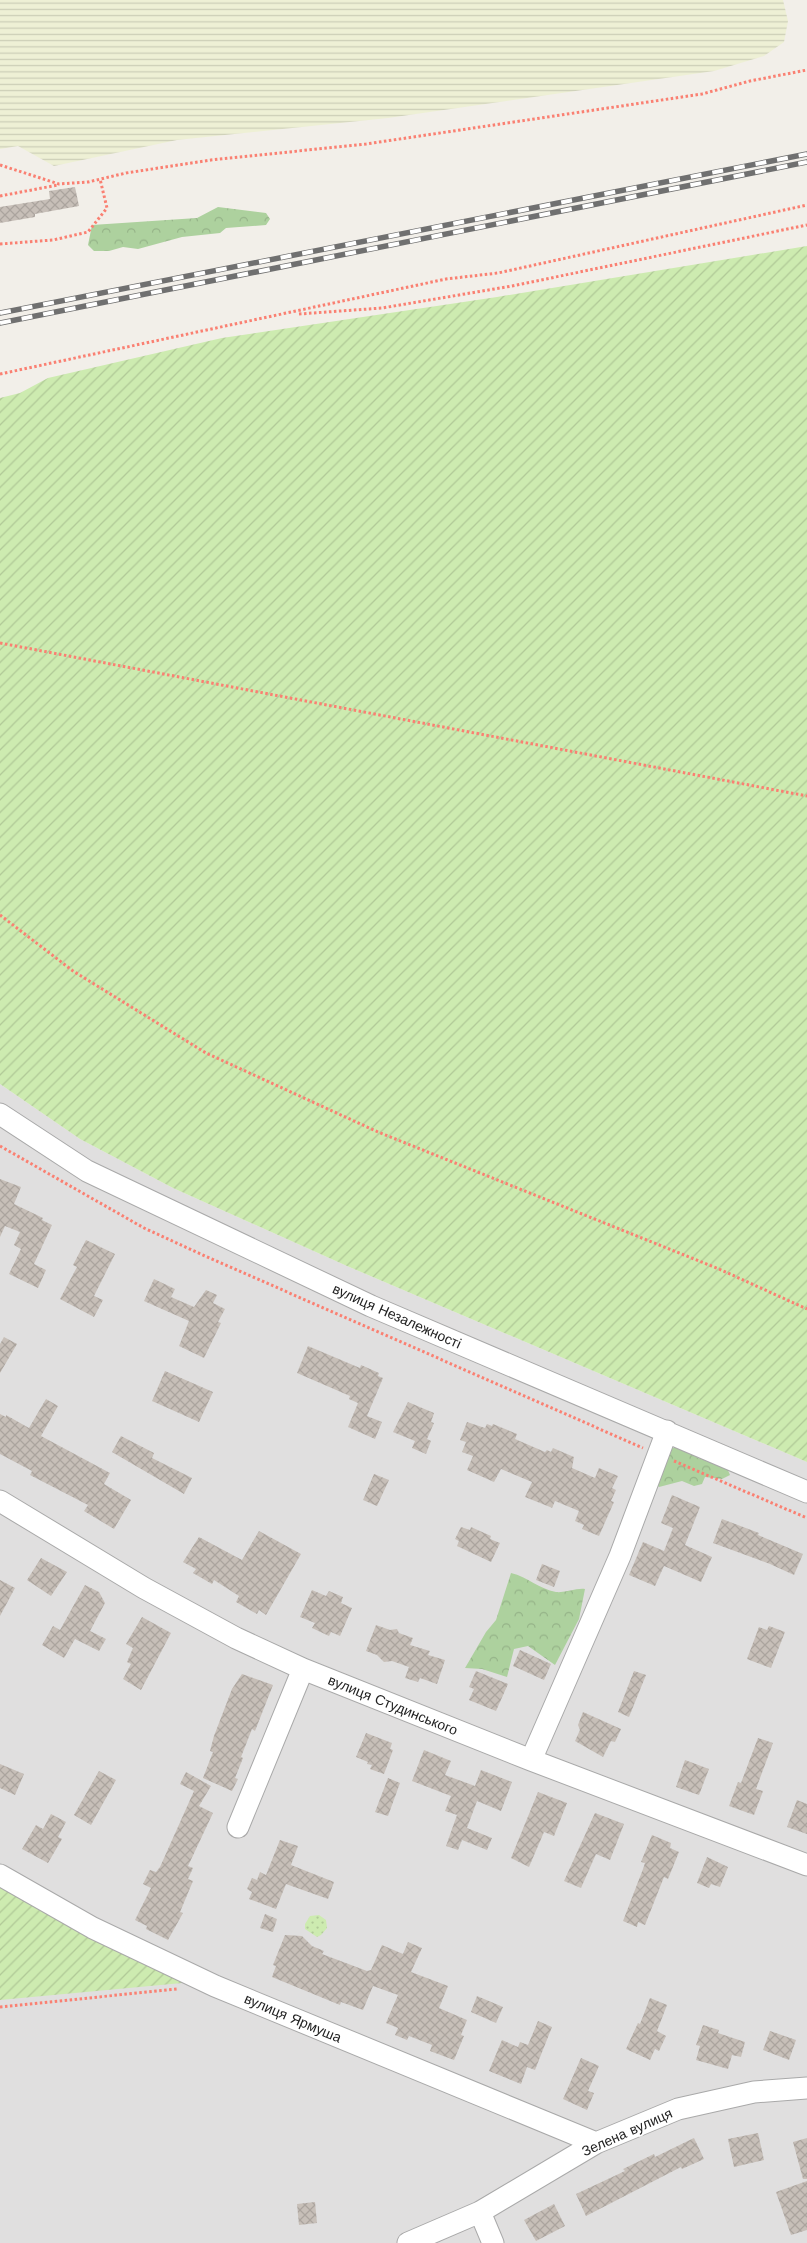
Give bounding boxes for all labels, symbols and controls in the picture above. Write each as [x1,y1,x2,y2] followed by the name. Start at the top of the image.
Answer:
[330,1280,464,1352] street label: вулиця Незалежності
[326,1672,460,1738] street label: вулиця Студинського
[242,1990,344,2046] street label: вулиця Ярмуша
[579,2105,675,2159] street label: Зелена вулиця

